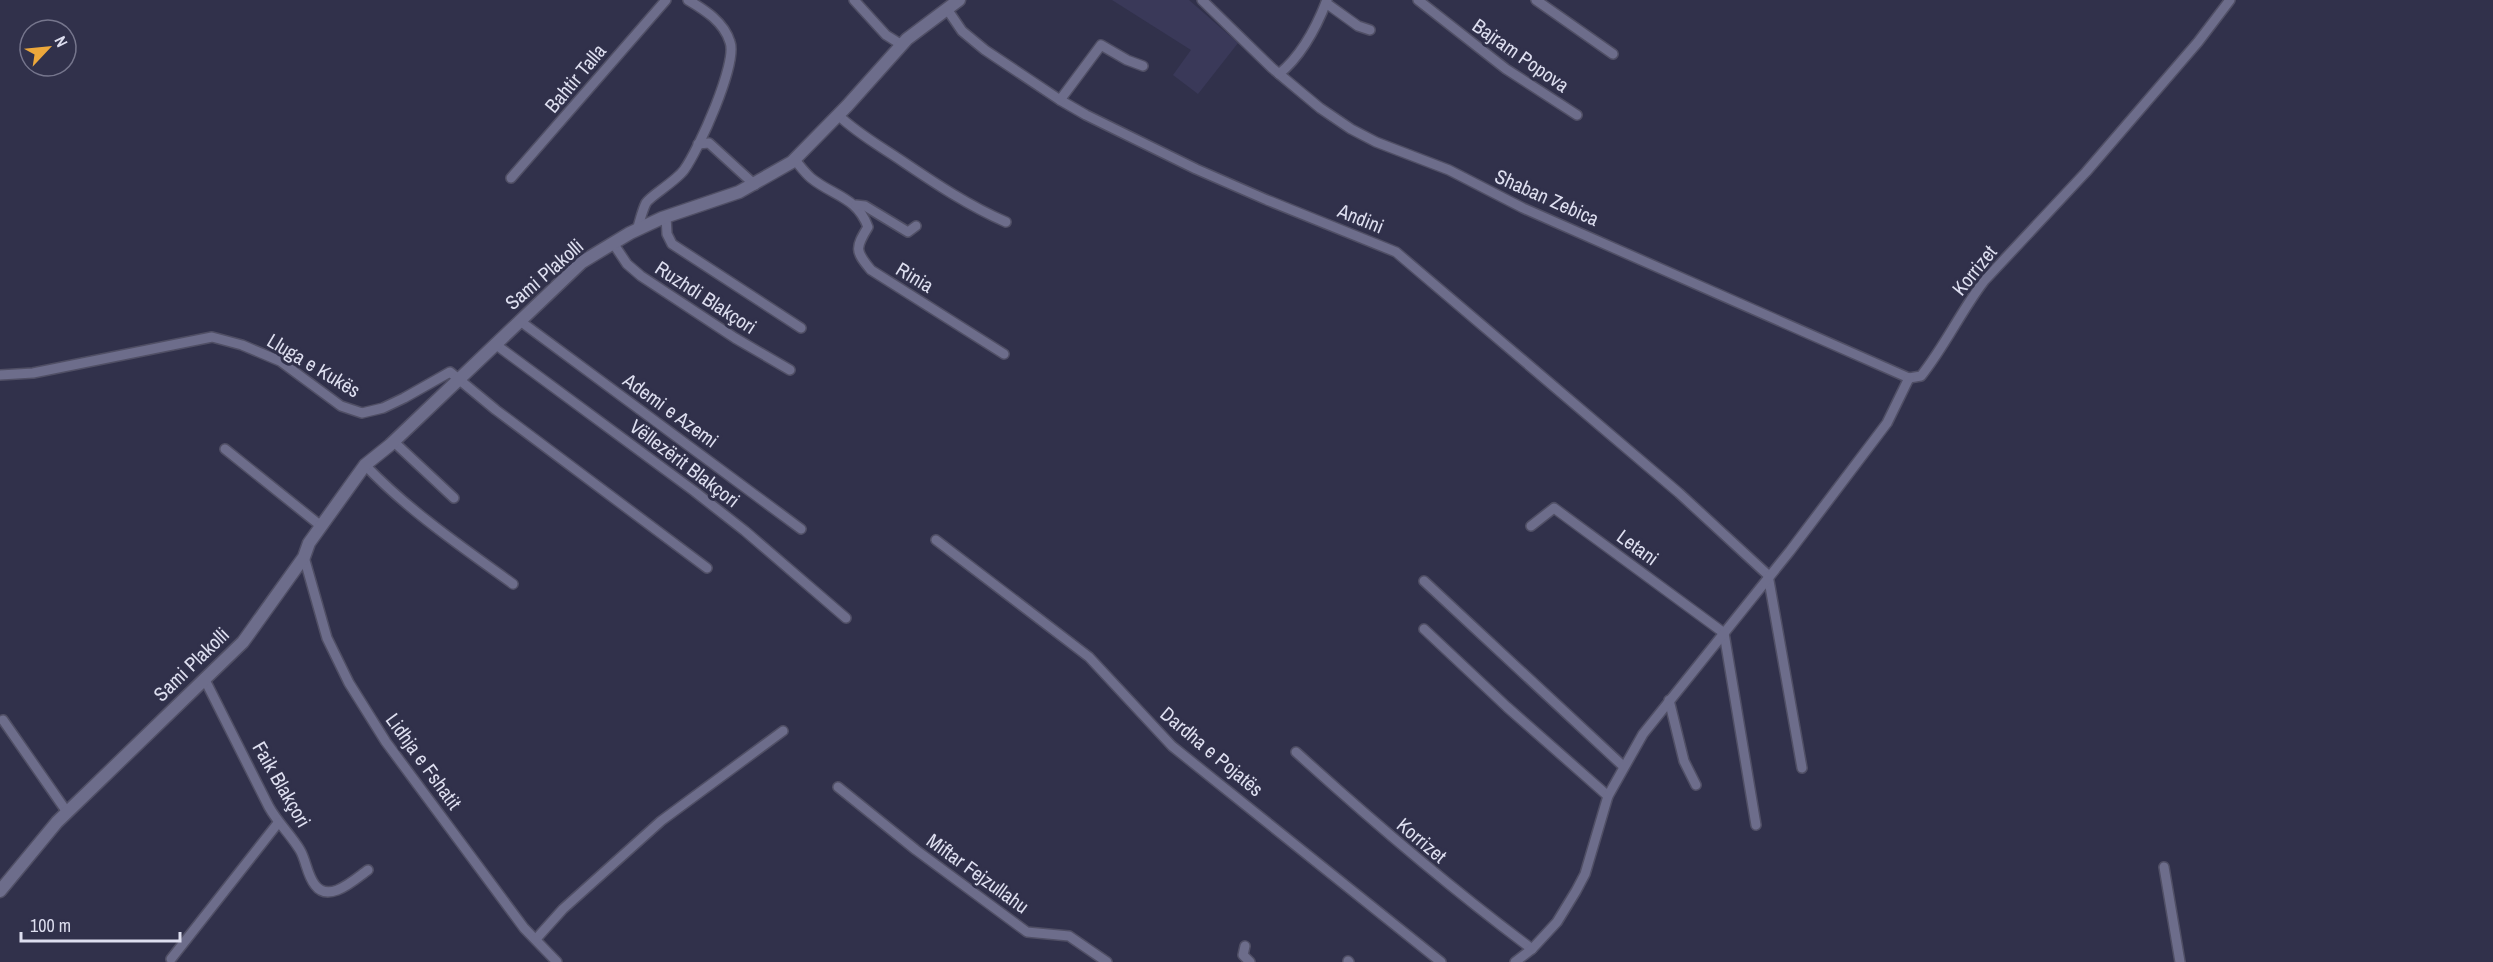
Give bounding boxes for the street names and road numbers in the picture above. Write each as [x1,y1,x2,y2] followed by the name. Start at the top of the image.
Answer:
[1467,12,1575,98] street label: Bajram Popova
[538,38,612,118] street label: Bahtir Talla
[1491,162,1603,232] street label: Shaban Zebica
[1333,196,1388,239] street label: Andini
[499,232,589,316] street label: Sami Plakolli
[1945,239,2003,301] street label: Korrizet
[650,254,762,340] street label: Ruzhdi Blakçori
[891,255,939,299] street label: Rinia
[262,327,366,403] street label: Lluga e Kukës
[617,366,724,454] street label: Ademi e Azemi
[624,413,746,513] street label: Vëllezërit Blakçori
[1612,523,1664,571] street label: Letani
[147,621,235,707] street label: Sami Plakolli
[1155,700,1269,802] street label: Dardha e Pojatës
[380,707,468,815] street label: Lidhja e Fshatit
[247,736,317,832] street label: Faik Blakçori
[1391,811,1453,869] street label: Korrizet
[921,827,1035,919] street label: Miftar Fejzullahu

